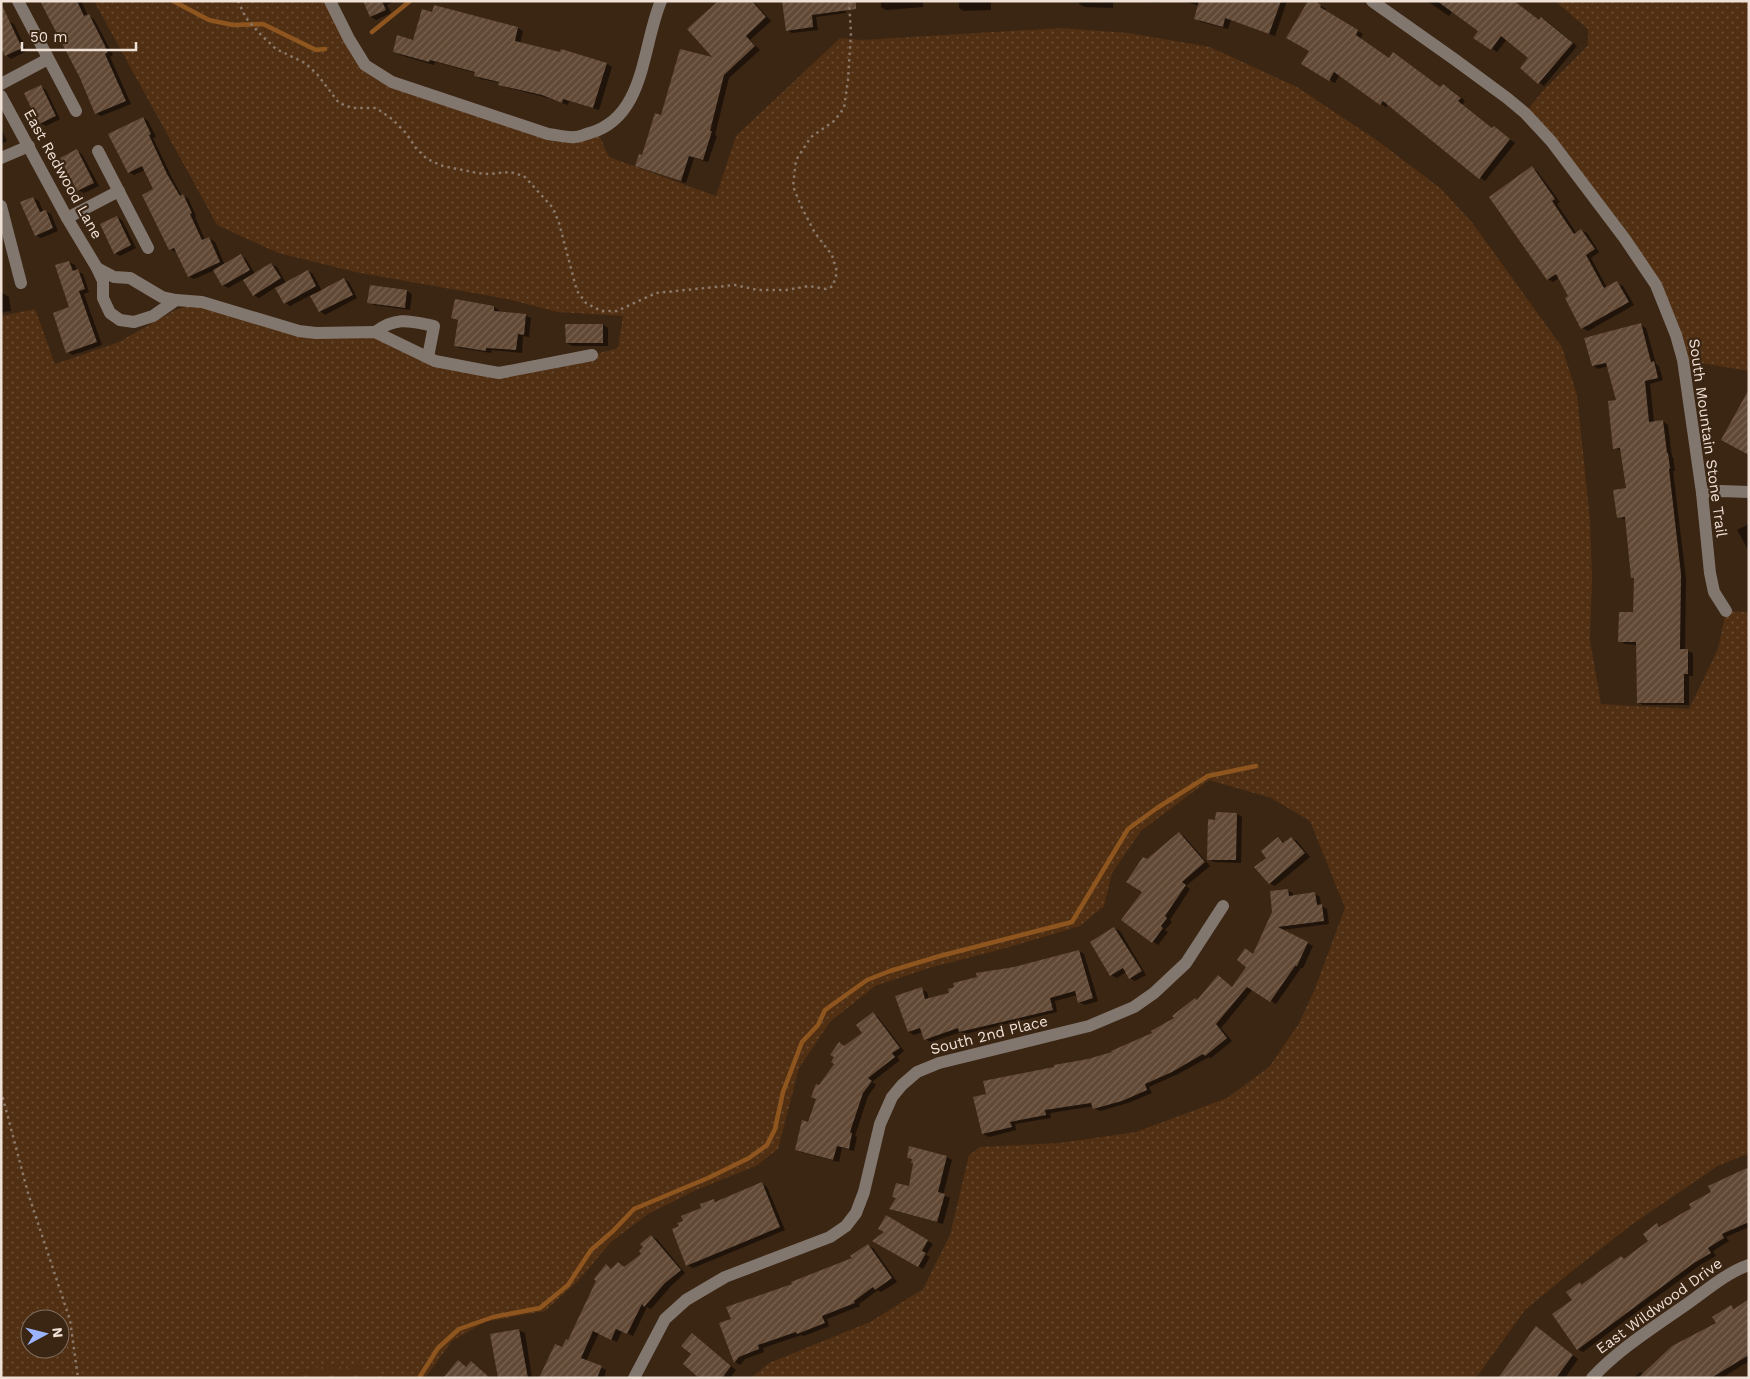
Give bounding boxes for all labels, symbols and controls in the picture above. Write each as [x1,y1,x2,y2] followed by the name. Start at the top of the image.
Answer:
[22,20,136,52] scale bar
[30,28,67,46] text: 50 m
[20,106,106,242] street label: East Redwood Lane
[1685,338,1731,539] street label: South Mountain Stone Trail
[928,1012,1050,1058] street label: South 2nd Place
[1592,1254,1726,1358] street label: East Wildwood Drive
[20,1309,70,1359] north arrow
[49,1326,66,1339] text: N

